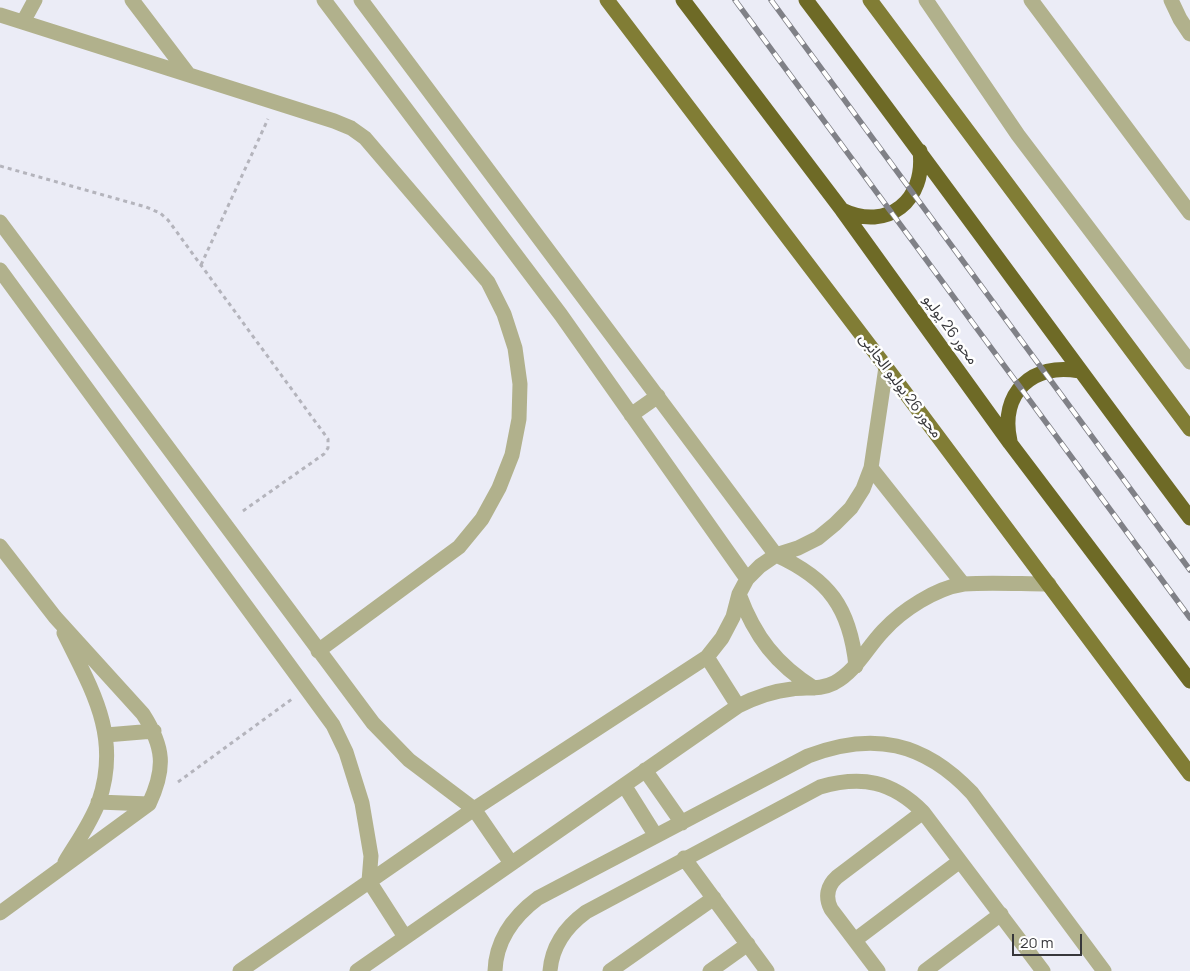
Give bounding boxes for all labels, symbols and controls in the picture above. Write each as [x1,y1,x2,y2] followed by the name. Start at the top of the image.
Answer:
[919,292,981,368] street label: محور 26 يوليو
[855,330,945,442] street label: محور 26 يوليو الجانبى
[1015,924,1085,956] scale bar
[1020,932,1053,953] text: 20 m

